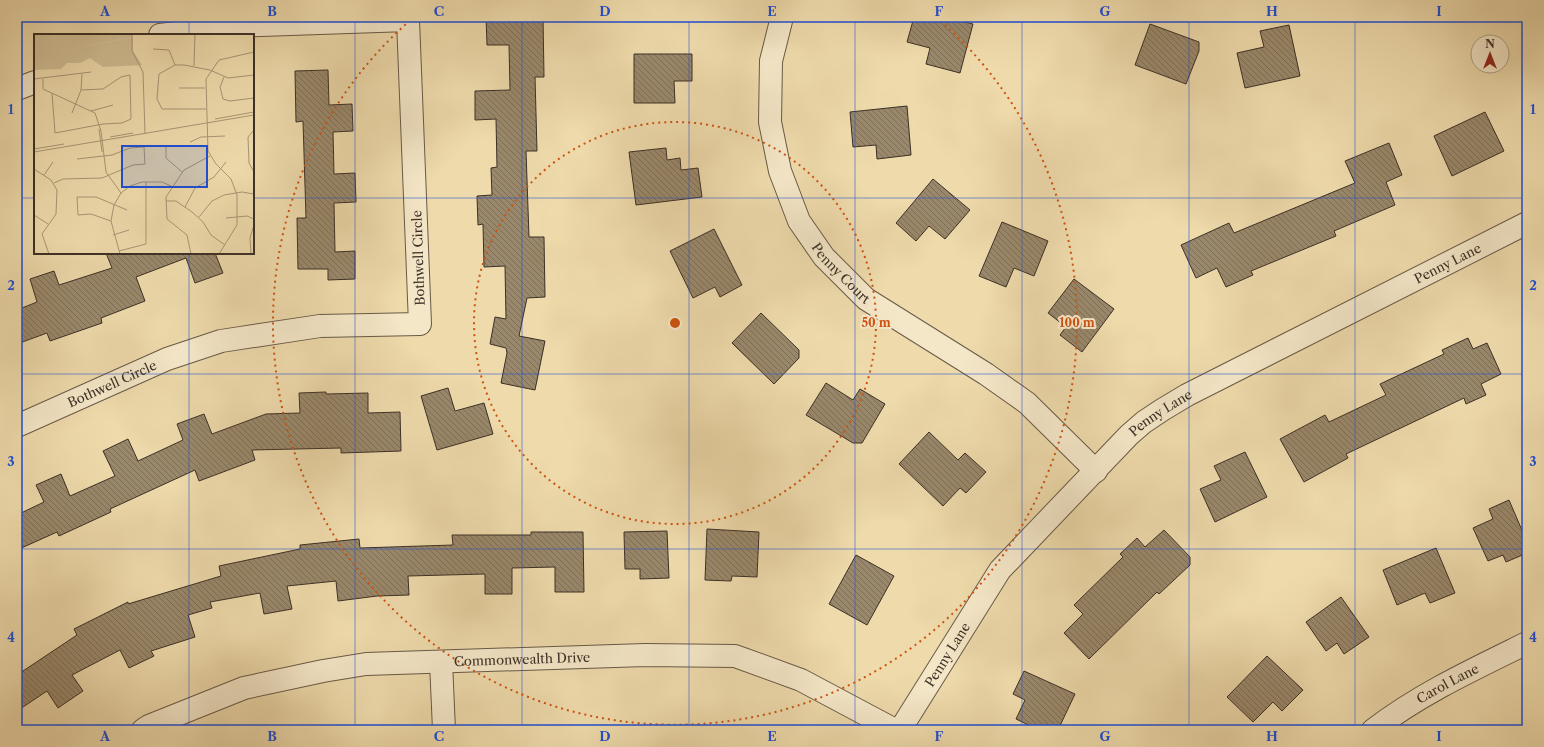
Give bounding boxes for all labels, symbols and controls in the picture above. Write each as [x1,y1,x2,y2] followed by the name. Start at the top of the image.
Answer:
[99,3,111,19] text: A
[267,3,277,19] text: B
[434,3,444,19] text: C
[599,3,611,19] text: D
[767,3,777,19] text: E
[935,3,944,19] text: F
[1099,3,1111,19] text: G
[1266,3,1278,19] text: H
[1436,3,1442,19] text: I
[34,34,254,254] inset map
[1470,34,1510,74] north arrow
[1485,37,1495,51] text: N
[8,101,14,117] text: 1
[1530,101,1536,117] text: 1
[408,210,428,306] street label: Bothwell Circle
[809,240,873,308] street label: Penny Court
[1412,240,1484,287] street label: Penny Lane
[7,277,15,293] text: 2
[1529,277,1537,293] text: 2
[861,315,891,330] text: 50 m
[1059,315,1095,330] text: 100 m
[668,316,682,330] centre of rings
[65,357,159,410] street label: Bothwell Circle
[1125,386,1194,440] street label: Penny Lane
[7,453,15,469] text: 3
[1529,453,1537,469] text: 3
[921,620,973,690] street label: Penny Lane
[7,629,15,645] text: 4
[1529,629,1537,645] text: 4
[454,649,590,669] street label: Commonwealth Drive
[1414,660,1481,707] street label: Carol Lane
[99,728,111,744] text: A
[267,728,277,744] text: B
[434,728,444,744] text: C
[599,728,611,744] text: D
[767,728,777,744] text: E
[935,728,944,744] text: F
[1099,728,1111,744] text: G
[1266,728,1278,744] text: H
[1436,728,1442,744] text: I

